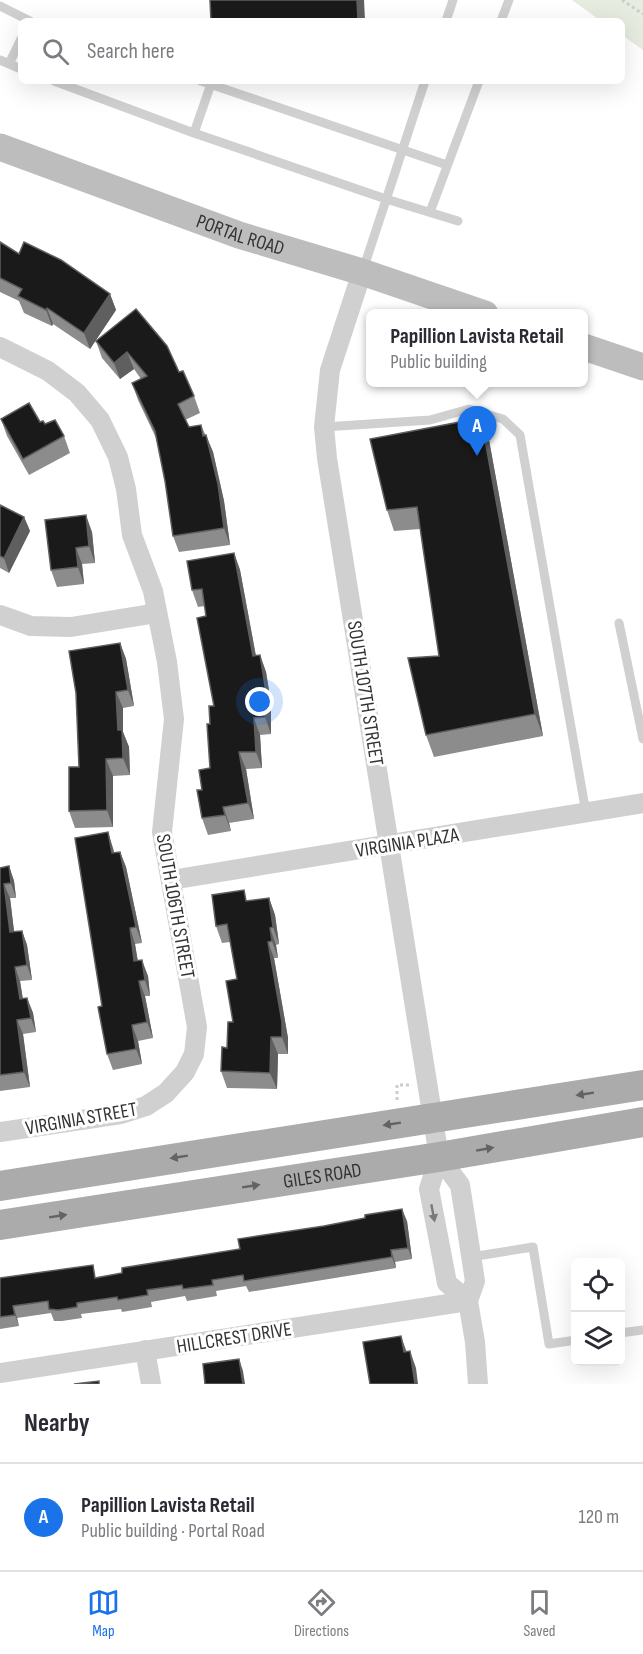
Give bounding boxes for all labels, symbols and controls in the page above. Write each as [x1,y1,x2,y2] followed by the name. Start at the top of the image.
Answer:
[18,18,625,84] search box
[39,35,72,68] icon: search
[87,38,174,65] text: Search here
[193,209,287,261] street label: PORTAL ROAD
[366,309,588,387] popup
[390,323,564,350] text: Papillion Lavista Retail
[390,350,487,374] text: Public building
[458,406,496,456] pin: A
[342,619,388,767] street label: SOUTH 107TH STREET
[245,687,274,716] your location
[354,823,461,863] street label: VIRGINIA PLAZA
[151,832,200,980] street label: SOUTH 106TH STREET
[576,1089,595,1098] one-way arrow
[24,1097,139,1141] street label: VIRGINIA STREET
[383,1119,402,1128] one-way arrow
[475,1144,494,1153] one-way arrow
[170,1153,189,1162] one-way arrow
[282,1158,363,1194] street label: GILES ROAD
[241,1181,260,1190] one-way arrow
[429,1204,438,1223] one-way arrow
[48,1211,67,1220] one-way arrow
[571,1258,625,1366] map controls
[571,1258,625,1312] button: locate
[571,1312,625,1366] button: layers
[175,1317,293,1359] street label: HILLCREST DRIVE
[24,1408,90,1439] text: Nearby
[81,1492,255,1519] text: Papillion Lavista Retail
[39,1505,48,1529] text: A
[579,1505,619,1529] text: 120 m
[81,1519,265,1543] text: Public building · Portal Road
[87,1586,120,1641] tab: Map
[294,1586,349,1641] tab: Directions
[523,1586,556,1641] tab: Saved

